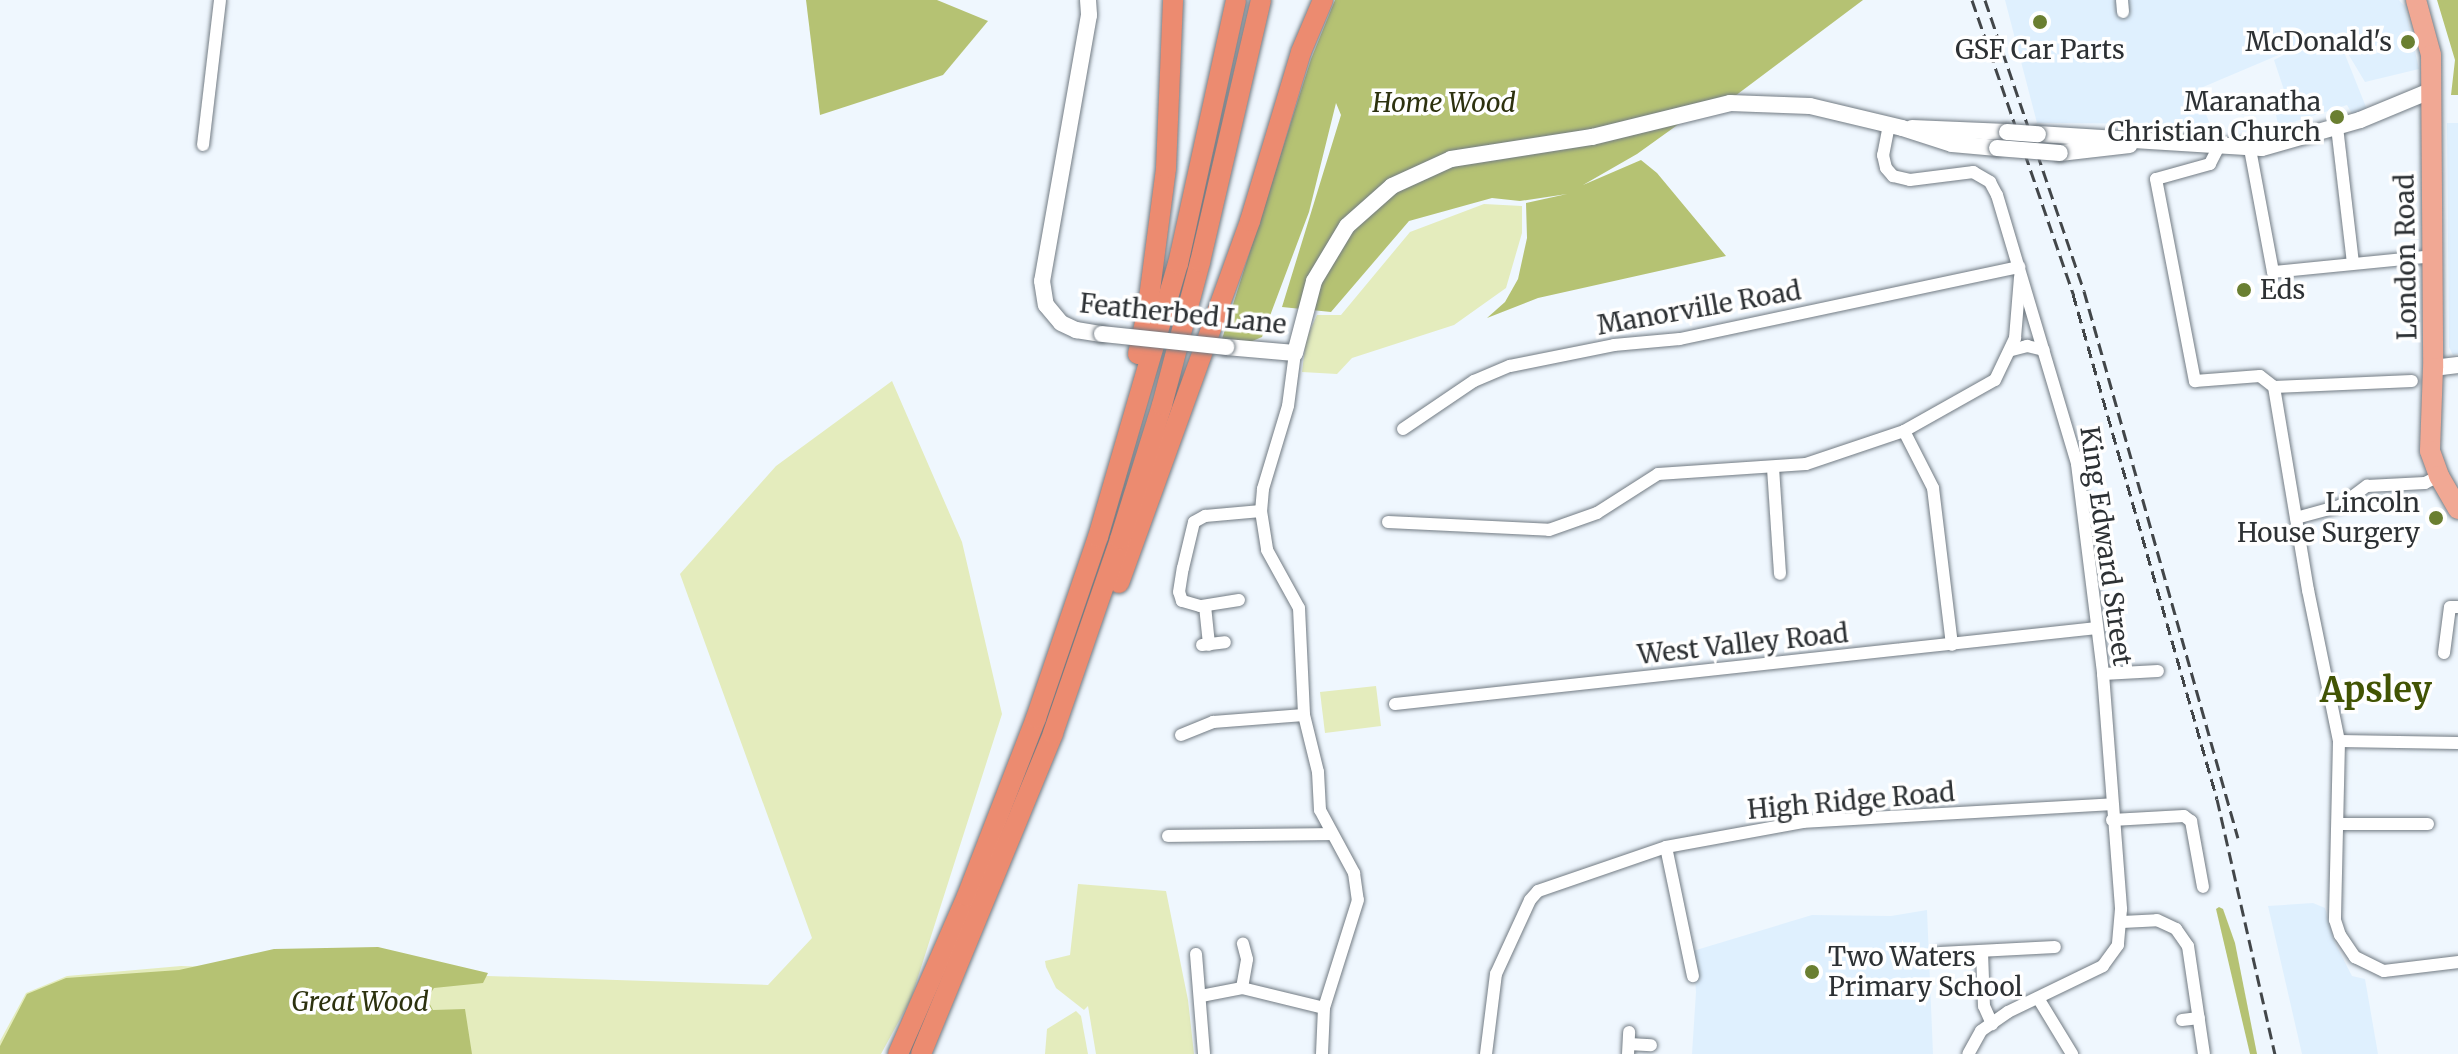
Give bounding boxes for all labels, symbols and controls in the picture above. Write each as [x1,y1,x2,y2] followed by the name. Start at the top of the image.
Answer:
[2031,13,2049,31] marker: GSF Car Parts
[2245,26,2392,58] place label: McDonald's
[2399,33,2417,51] marker: McDonald's
[1955,34,2125,66] place label: GSF Car Parts
[2107,86,2321,148] place label: Maranatha Christian Church
[1372,87,1516,119] park label: Home Wood
[2328,108,2346,126] marker: Maranatha Christian Church
[2389,174,2423,340] street label: London Road
[2260,274,2305,306] place label: Eds
[1595,275,1803,341] street label: Manorville Road
[2235,281,2253,299] marker: Eds
[1078,288,1288,340] street label: Featherbed Lane
[2074,424,2138,668] street label: King Edward Street
[2237,487,2420,548] place label: Lincoln House Surgery
[2427,509,2445,527] marker: Lincoln House Surgery
[1636,617,1850,671] street label: West Valley Road
[2320,671,2432,711] district label: Apsley
[1746,776,1956,826] street label: High Ridge Road
[1828,941,2023,1002] place label: Two Waters Primary School
[1803,963,1821,981] marker: Two Waters Primary School
[291,986,429,1018] park label: Great Wood

